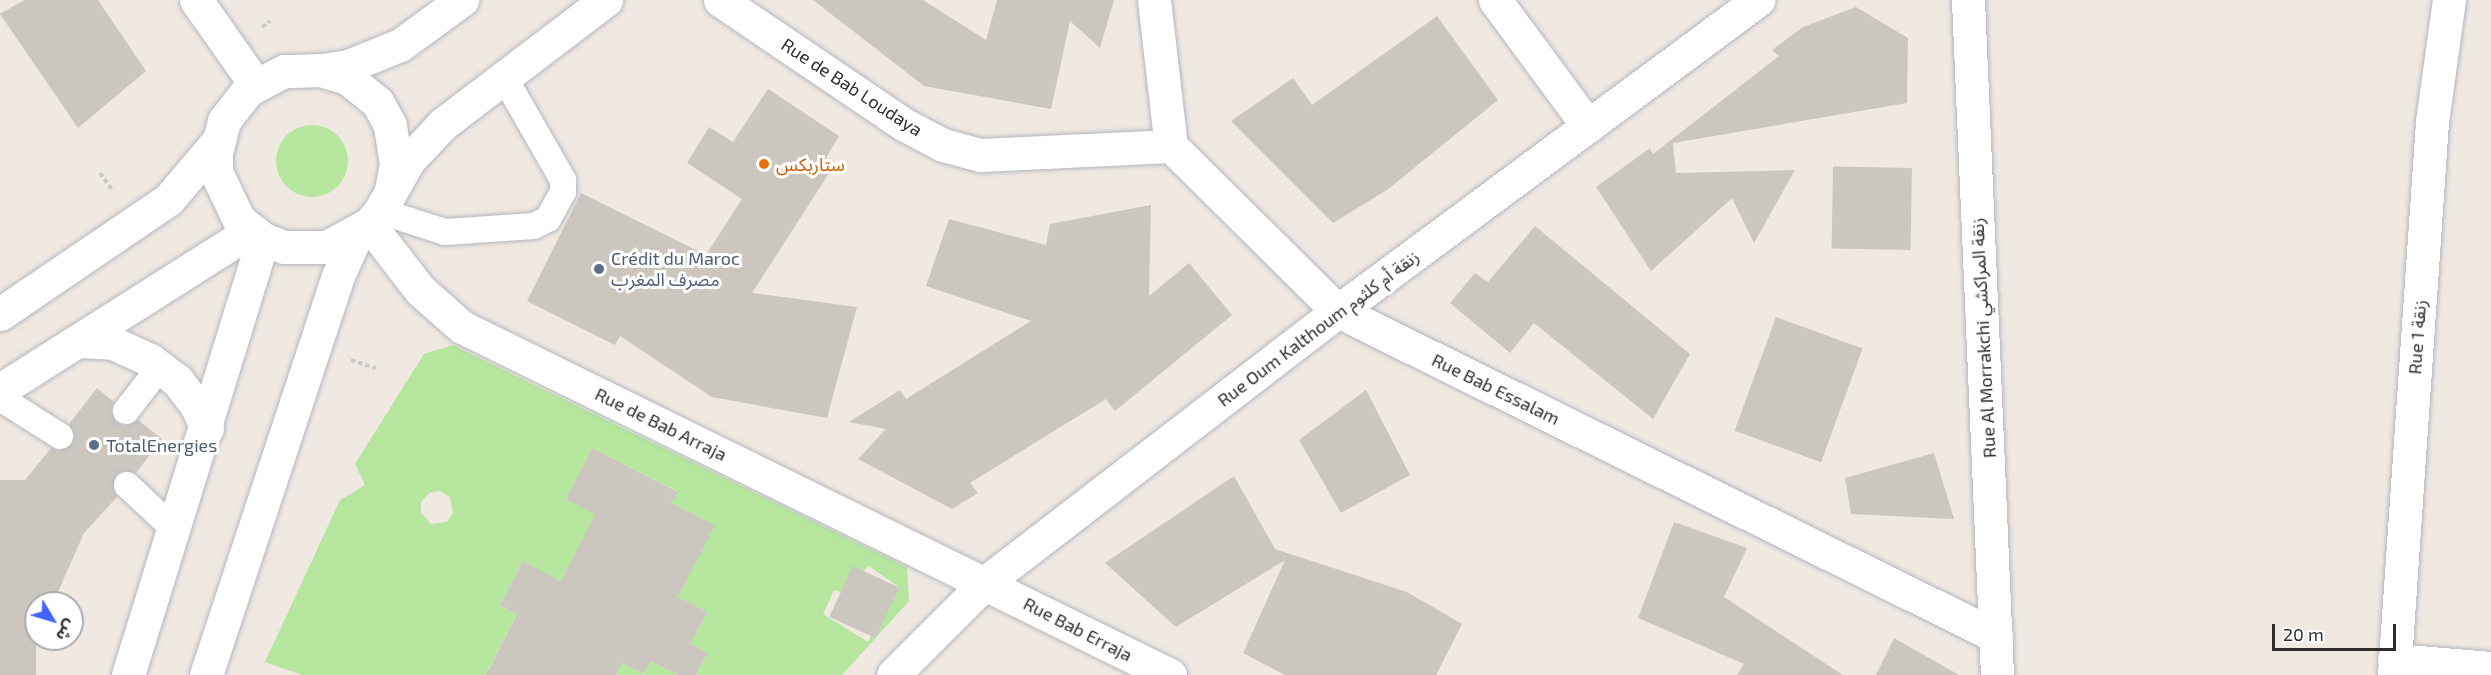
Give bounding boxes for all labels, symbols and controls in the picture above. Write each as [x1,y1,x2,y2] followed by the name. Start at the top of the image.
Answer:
[778,33,926,141] street label: Rue de Bab Loudaya
[776,153,845,175] place label: ستاربكس
[757,157,771,171] marker: ستاربكس
[1966,217,2000,459] street label: Rue Al Morrakchi زنقة المراكشي
[1213,245,1423,411] street label: Rue Oum Kalthoum زنقة أم كلثوم
[611,248,740,290] place label: Crédit du Maroc مصرف المغرب
[592,262,606,276] marker: Crédit du Maroc مصرف المغرب
[2404,299,2430,375] street label: Rue 1 زنقة
[1429,349,1563,429] street label: Rue Bab Essalam
[591,383,731,465] street label: Rue de Bab Arraja
[106,434,217,456] place label: TotalEnergies
[87,438,101,452] marker: TotalEnergies
[24,591,84,651] north arrow
[1020,592,1136,666] street label: Rue Bab Erraja
[2275,612,2400,650] scale bar
[53,617,81,646] text: ش
[2283,623,2324,645] text: 20 m

